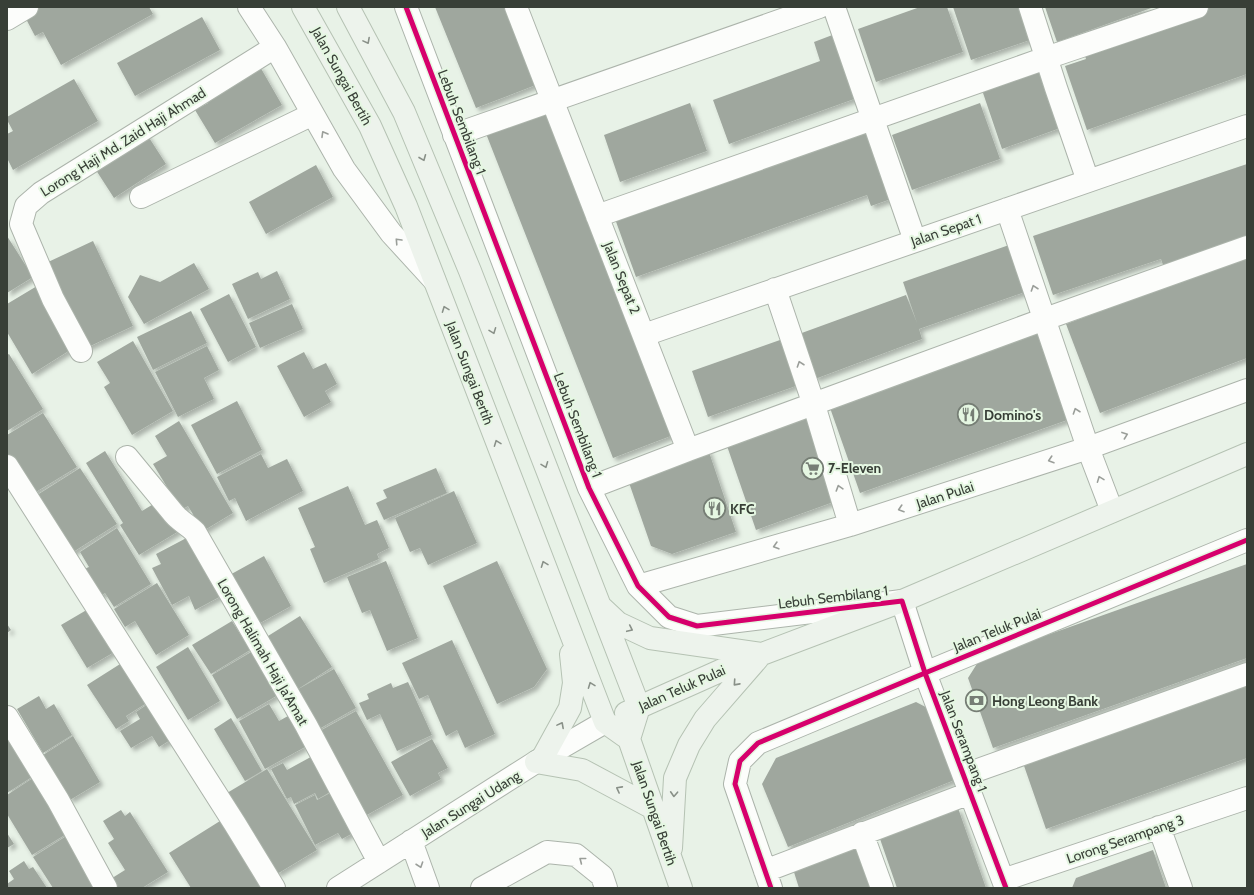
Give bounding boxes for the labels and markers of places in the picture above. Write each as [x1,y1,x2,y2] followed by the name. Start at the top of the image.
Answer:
[955,402,981,428] restaurant icon: Domino's
[984,406,1041,424] place label: Domino's
[799,455,825,481] supermarket icon: 7-Eleven
[828,459,881,477] place label: 7-Eleven
[702,496,728,522] restaurant icon: KFC
[730,500,755,518] place label: KFC
[964,688,990,714] bank icon: Hong Leong Bank
[992,692,1098,710] place label: Hong Leong Bank

